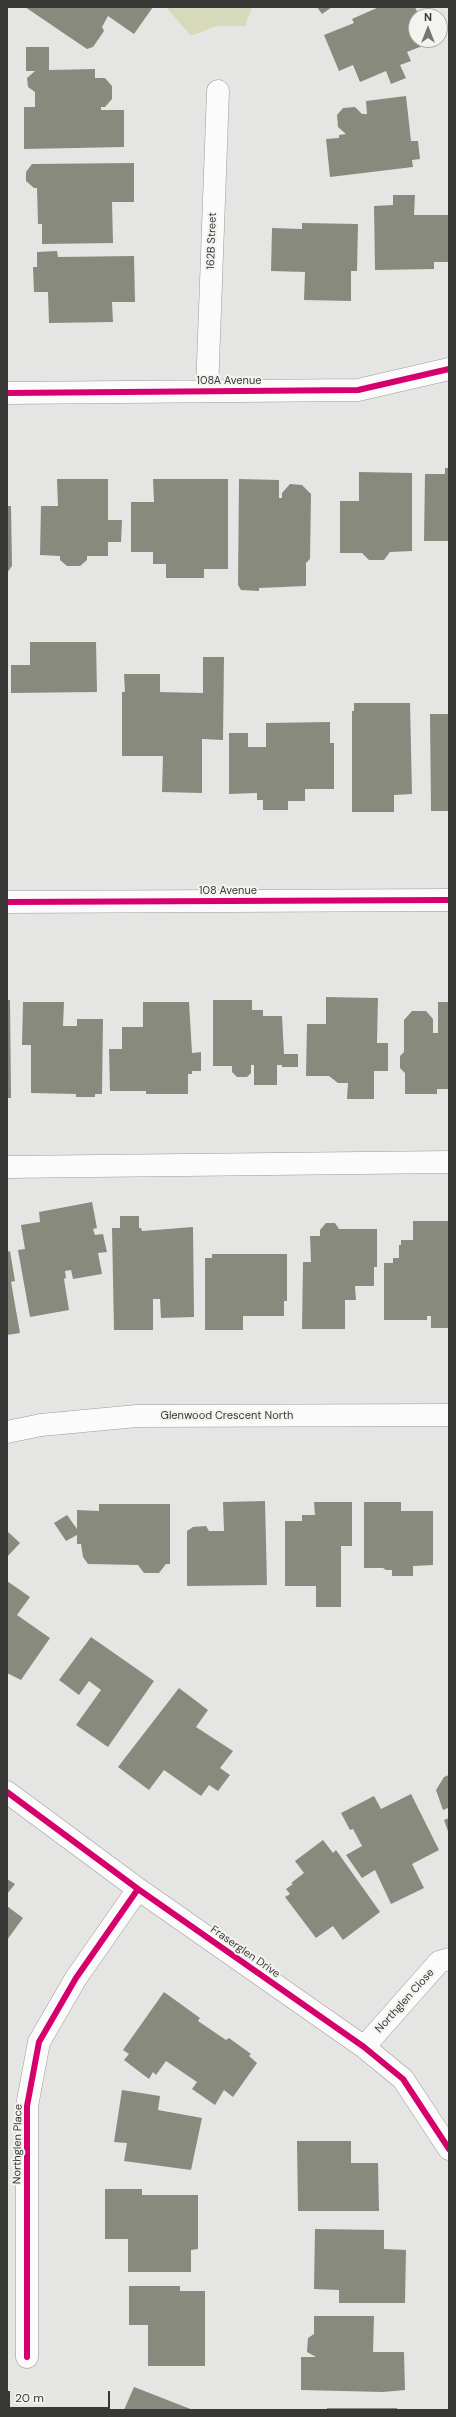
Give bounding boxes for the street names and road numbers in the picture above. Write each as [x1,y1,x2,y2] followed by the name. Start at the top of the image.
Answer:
[204,212,220,270] street label: 162B Street
[197,374,261,388] street label: 108A Avenue
[199,884,257,898] street label: 108 Avenue
[161,1409,293,1423] street label: Glenwood Crescent North
[208,1923,282,1981] street label: Fraserglen Drive
[373,1966,437,2036] street label: Northglen Close
[11,2104,25,2184] street label: Northglen Place

